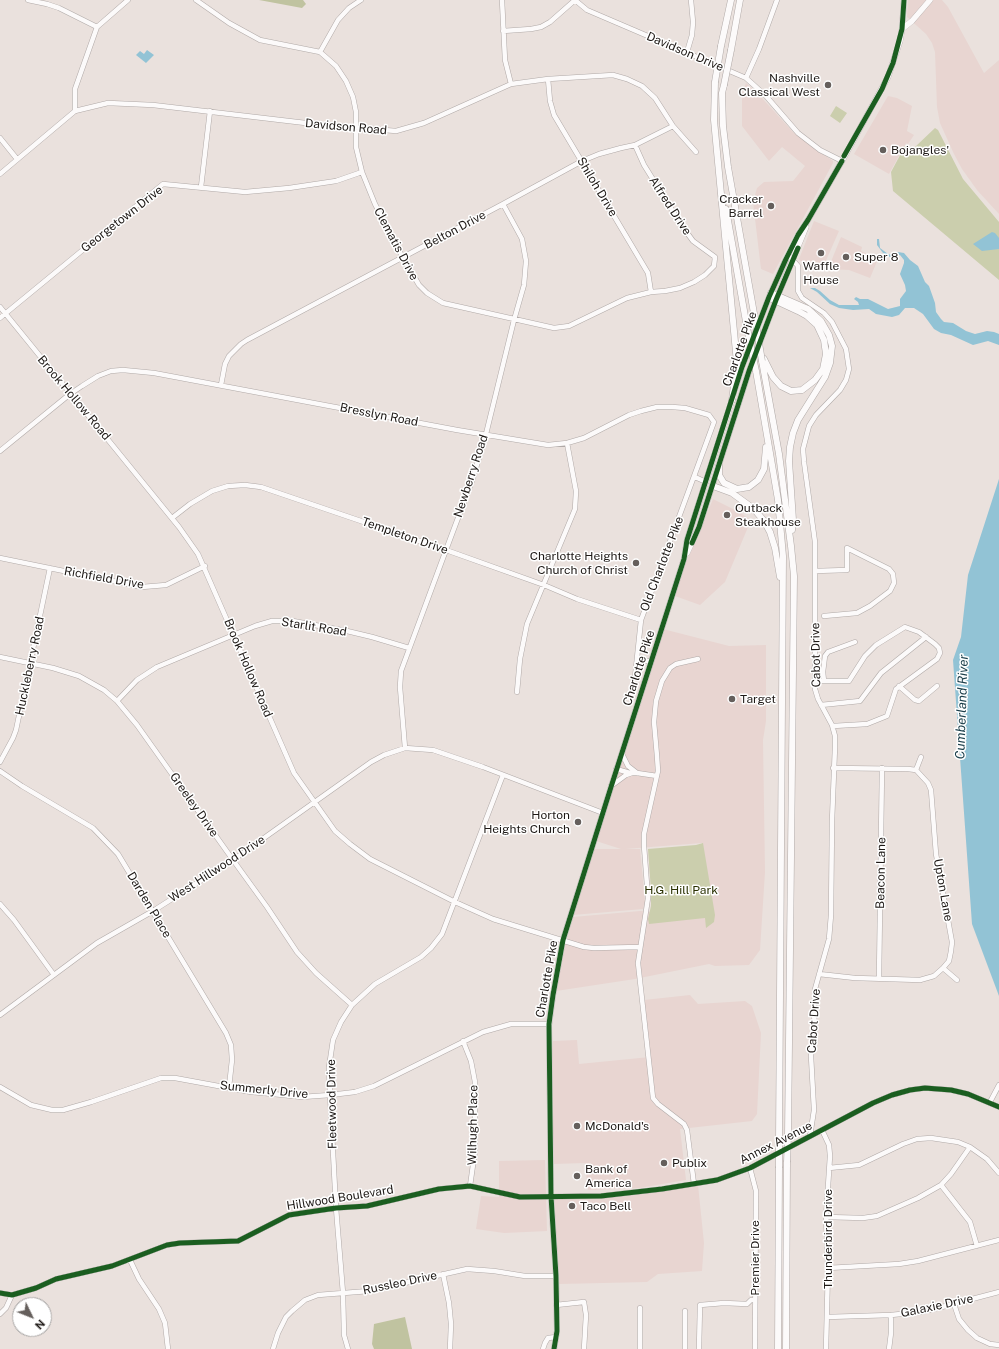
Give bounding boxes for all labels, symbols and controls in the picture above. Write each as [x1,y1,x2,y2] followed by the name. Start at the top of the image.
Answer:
[644,29,726,75] street label: Davidson Drive
[739,71,820,99] place label: Nashville Classical West
[823,80,833,90] marker: Nashville Classical West
[305,116,387,138] street label: Davidson Road
[891,143,949,157] place label: Bojangles'
[878,145,888,155] marker: Bojangles'
[574,155,620,219] street label: Shiloh Drive
[646,174,694,238] street label: Alfred Drive
[78,183,166,255] street label: Georgetown Drive
[719,192,763,220] place label: Cracker Barrel
[766,201,776,211] marker: Cracker Barrel
[371,205,421,283] street label: Clematis Drive
[422,208,488,252] street label: Belton Drive
[816,248,826,258] marker: Waffle House
[854,250,898,264] place label: Super 8
[841,252,851,262] marker: Super 8
[803,259,839,287] place label: Waffle House
[720,310,760,388] street label: Charlotte Pike
[34,353,114,443] street label: Brook Hollow Road
[339,400,419,430] street label: Bresslyn Road
[451,433,491,519] street label: Newberry Road
[735,501,801,529] place label: Outback Steakhouse
[722,510,732,520] marker: Outback Steakhouse
[360,514,450,558] street label: Templeton Drive
[637,514,687,614] street label: Old Charlotte Pike
[530,549,628,577] place label: Charlotte Heights Church of Christ
[631,558,641,568] marker: Charlotte Heights Church of Christ
[63,564,145,592] street label: Richfield Drive
[12,615,48,717] street label: Huckleberry Road
[280,615,348,639] street label: Starlit Road
[221,616,275,720] street label: Brook Hollow Road
[808,622,824,688] street label: Cabot Drive
[620,628,658,708] street label: Charlotte Pike
[952,654,972,760] water label: Cumberland River
[740,692,776,706] place label: Target
[727,694,737,704] marker: Target
[167,770,221,840] street label: Greeley Drive
[483,808,570,836] place label: Horton Heights Church
[573,817,583,827] marker: Horton Heights Church
[166,832,268,906] street label: West Hillwood Drive
[873,837,889,909] street label: Beacon Lane
[930,857,956,923] street label: Upton Lane
[124,869,174,941] street label: Darden Place
[644,883,718,897] park label: H.G. Hill Park
[533,939,561,1019] street label: Charlotte Pike
[805,988,823,1054] street label: Cabot Drive
[324,1059,340,1149] street label: Fleetwood Drive
[219,1078,309,1102] street label: Summerly Drive
[465,1085,481,1165] street label: Wilhugh Place
[585,1119,649,1133] place label: McDonald's
[737,1119,815,1167] street label: Annex Avenue
[572,1121,582,1131] marker: McDonald's
[672,1156,707,1170] place label: Publix
[659,1158,669,1168] marker: Publix
[585,1162,631,1190] place label: Bank of America
[572,1171,582,1181] marker: Bank of America
[285,1182,395,1214] street label: Hillwood Boulevard
[821,1189,835,1289] street label: Thunderbird Drive
[580,1199,631,1213] place label: Taco Bell
[567,1201,577,1211] marker: Taco Bell
[748,1220,762,1296] street label: Premier Drive
[362,1268,438,1298] street label: Russleo Drive
[899,1291,975,1321] street label: Galaxie Drive
[12,1297,52,1337] north arrow
[33,1317,47,1332] text: N

